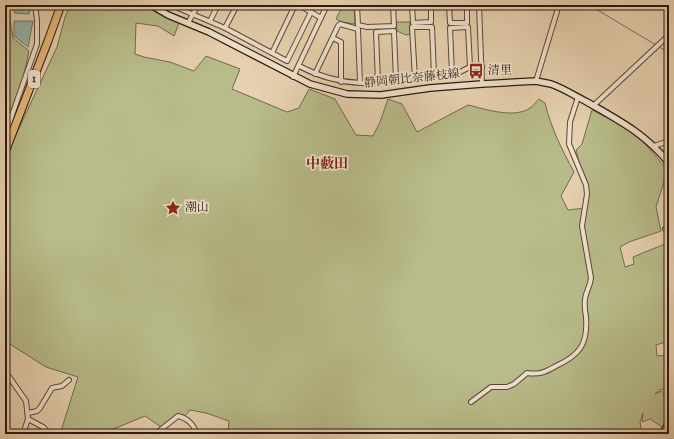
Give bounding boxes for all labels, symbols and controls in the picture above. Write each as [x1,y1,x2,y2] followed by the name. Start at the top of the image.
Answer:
[467,62,485,80] bus stop icon: 清里
[488,62,512,80] place label: 清里
[363,65,461,93] street label: 静岡朝比奈藤枝線
[28,70,40,88] road number: 1
[306,155,348,175] district label: 中藪田
[164,199,182,217] place icon: 潮山
[185,199,209,217] place label: 潮山

